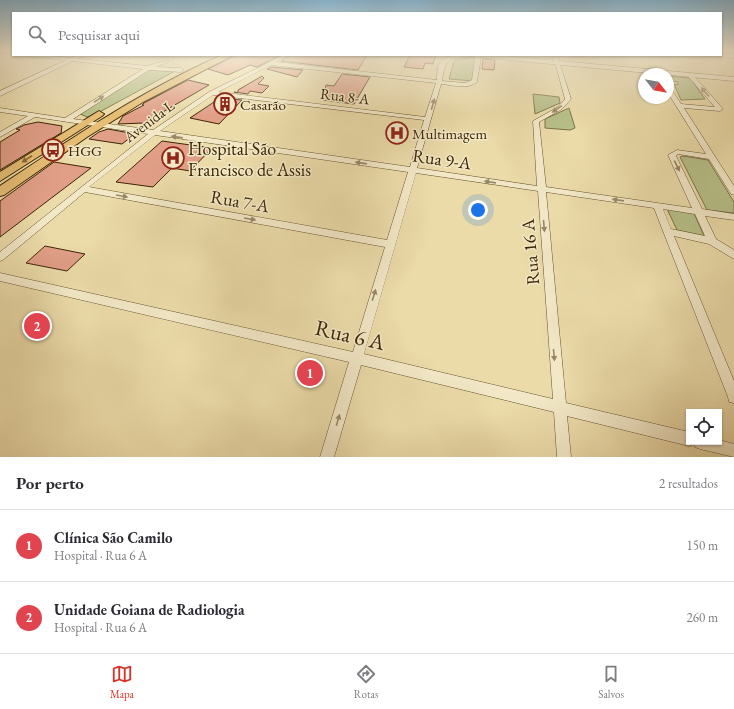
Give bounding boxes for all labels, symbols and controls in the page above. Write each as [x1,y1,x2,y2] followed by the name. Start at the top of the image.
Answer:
[12,12,722,56] search box
[26,23,48,45] icon: search
[58,25,140,44] text: Pesquisar aqui
[638,68,674,104] north arrow
[319,84,371,109] street label: Rua 8-A
[701,88,710,97] one-way arrow
[212,91,238,117] building icon: Casarão
[94,95,104,103] one-way arrow
[240,95,286,114] place label: Casarão
[119,96,178,147] street label: Avenida L
[430,97,436,109] one-way arrow
[552,105,562,113] one-way arrow
[384,120,410,146] hospital icon: Multimagem
[412,124,487,143] place label: Multimagem
[171,134,183,140] one-way arrow
[40,137,66,163] bus stop icon: HGG
[188,137,311,181] place label: Hospital São Francisco de Assis
[68,141,102,160] place label: HGG
[411,143,473,175] street label: Rua 9-A
[160,145,186,171] hospital icon: Hospital São Francisco de Assis
[22,155,33,163] one-way arrow
[355,160,367,166] one-way arrow
[674,160,680,172] one-way arrow
[484,179,496,185] one-way arrow
[209,185,272,218] street label: Rua 7-A
[116,193,128,199] one-way arrow
[612,197,625,203] one-way arrow
[468,200,488,220] your location
[244,216,256,222] one-way arrow
[516,217,544,286] street label: Rua 16 A
[540,220,547,232] one-way arrow
[371,289,377,301] one-way arrow
[24,311,50,341] pin: 2
[312,313,388,357] street label: Rua 6 A
[551,349,558,361] one-way arrow
[297,358,323,388] pin: 1
[686,409,722,445] map controls
[686,409,722,445] button: locate
[335,413,341,425] one-way arrow
[16,472,84,494] text: Por perto
[659,475,718,492] text: 2 resultados
[54,528,173,547] text: Clínica São Camilo
[26,537,32,554] text: 1
[687,537,718,554] text: 150 m
[54,547,147,564] text: Hospital · Rua 6 A
[54,600,245,619] text: Unidade Goiana de Radiologia
[26,609,32,626] text: 2
[687,609,718,626] text: 260 m
[54,619,147,636] text: Hospital · Rua 6 A
[110,663,134,701] tab: Mapa
[354,663,378,701] tab: Rotas
[598,663,624,701] tab: Salvos

